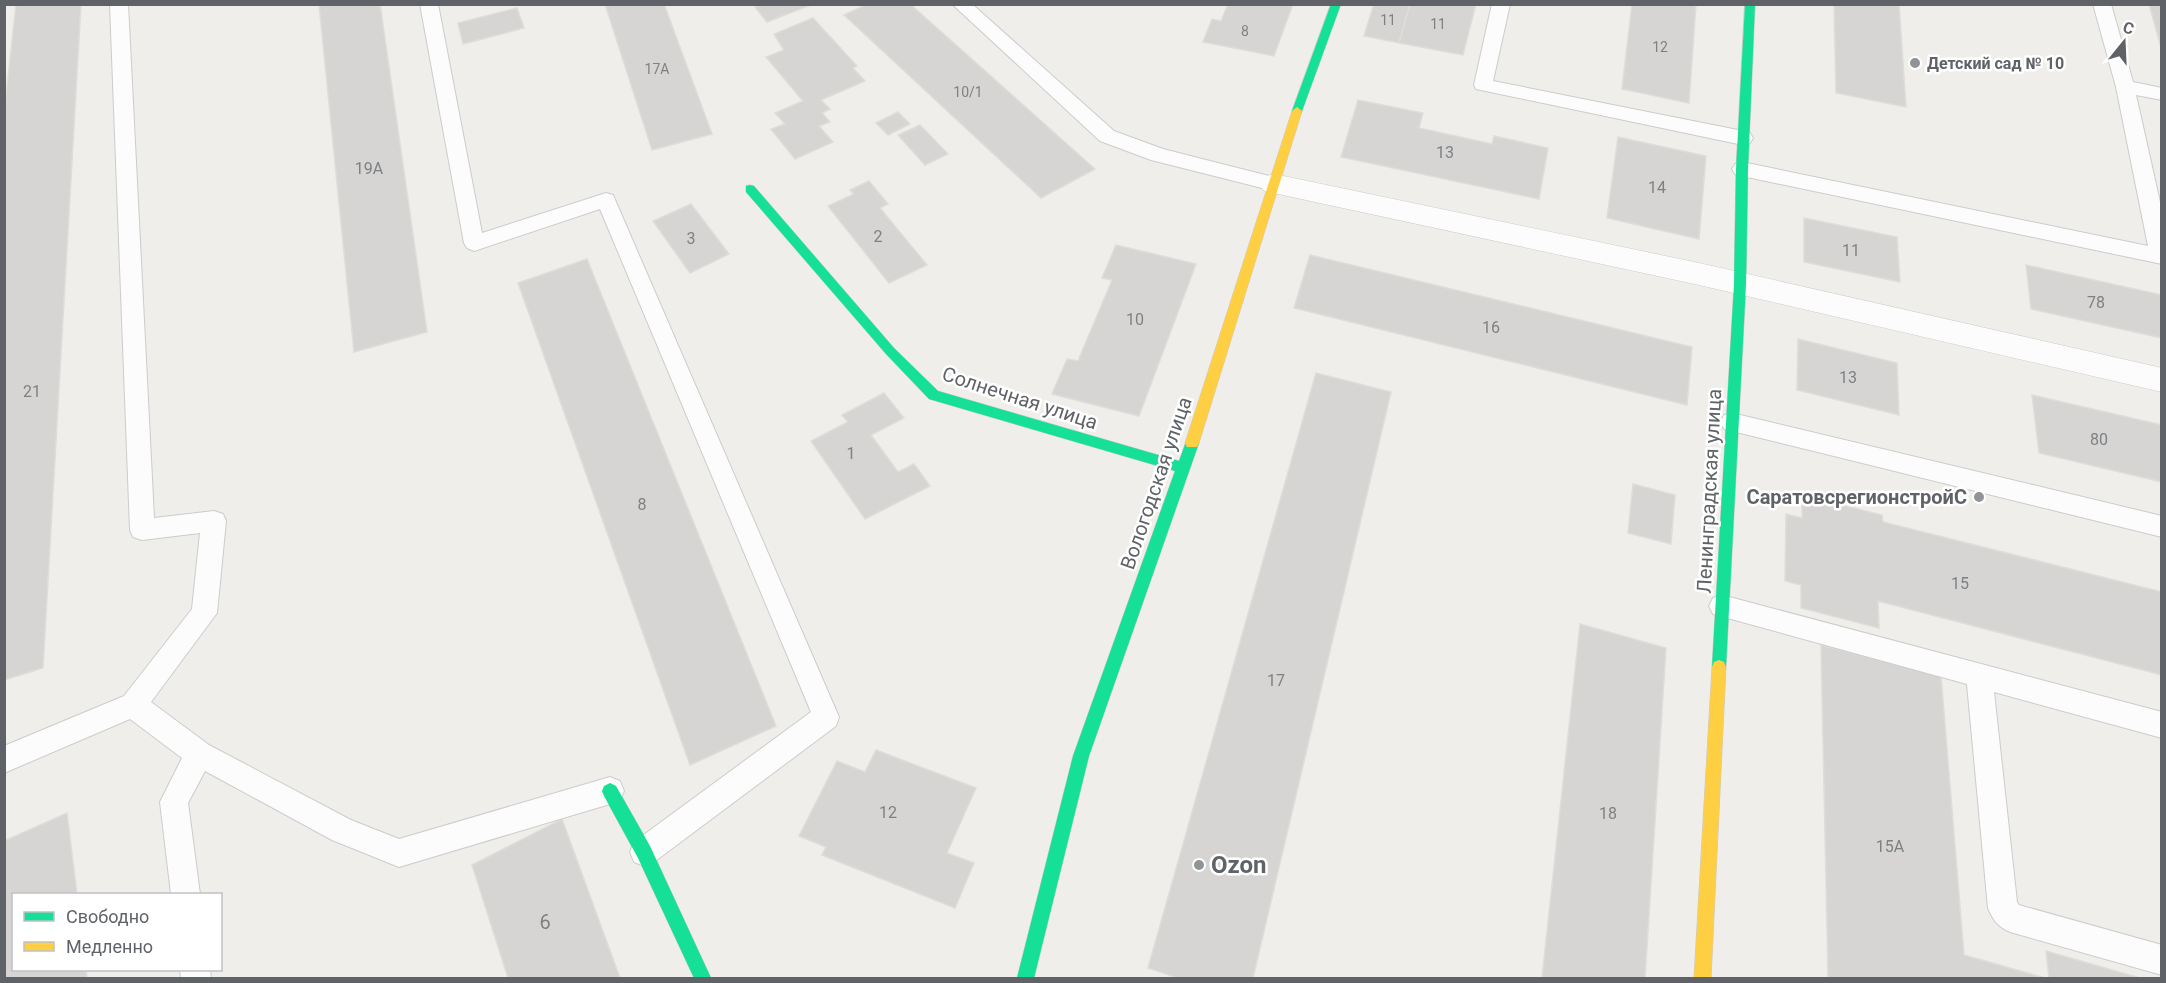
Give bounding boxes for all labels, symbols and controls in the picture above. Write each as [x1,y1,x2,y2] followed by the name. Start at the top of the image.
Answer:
[1380,12,1396,28] house number: 11
[2094,12,2154,72] north arrow
[1430,16,1446,32] house number: 11
[2121,18,2136,39] text: С
[1241,23,1249,39] house number: 8
[1652,39,1668,55] house number: 12
[1927,54,2064,73] place label: Детский сад № 10
[1908,56,1922,70] marker: Детский сад № 10
[645,61,669,77] house number: 17А
[953,84,983,100] house number: 10/1
[1436,143,1454,162] house number: 13
[355,159,384,178] house number: 19А
[1648,178,1666,197] house number: 14
[874,227,883,246] house number: 2
[687,229,696,248] house number: 3
[1842,241,1860,260] house number: 11
[2087,293,2105,312] house number: 78
[1126,310,1144,329] house number: 10
[1482,318,1500,337] house number: 16
[939,362,1101,434] street label: Солнечная улица
[1839,368,1857,387] house number: 13
[23,382,41,401] house number: 21
[1692,388,1726,594] street label: Ленинградская улица
[1115,394,1197,572] street label: Вологодская улица
[2090,430,2108,449] house number: 80
[847,444,856,463] house number: 1
[1747,485,1967,509] place label: СаратовсрегионстройС
[1972,490,1986,504] marker: СаратовсрегионстройС
[638,495,647,514] house number: 8
[1951,574,1969,593] house number: 15
[1267,671,1285,690] house number: 17
[879,803,897,822] house number: 12
[1599,804,1617,823] house number: 18
[1876,837,1905,856] house number: 15А
[1211,851,1267,879] place label: Ozon
[1192,858,1206,872] marker: Ozon
[12,893,222,971] legend
[66,906,149,927] text: Свободно
[539,910,551,934] house number: 6
[66,936,153,957] text: Медленно

